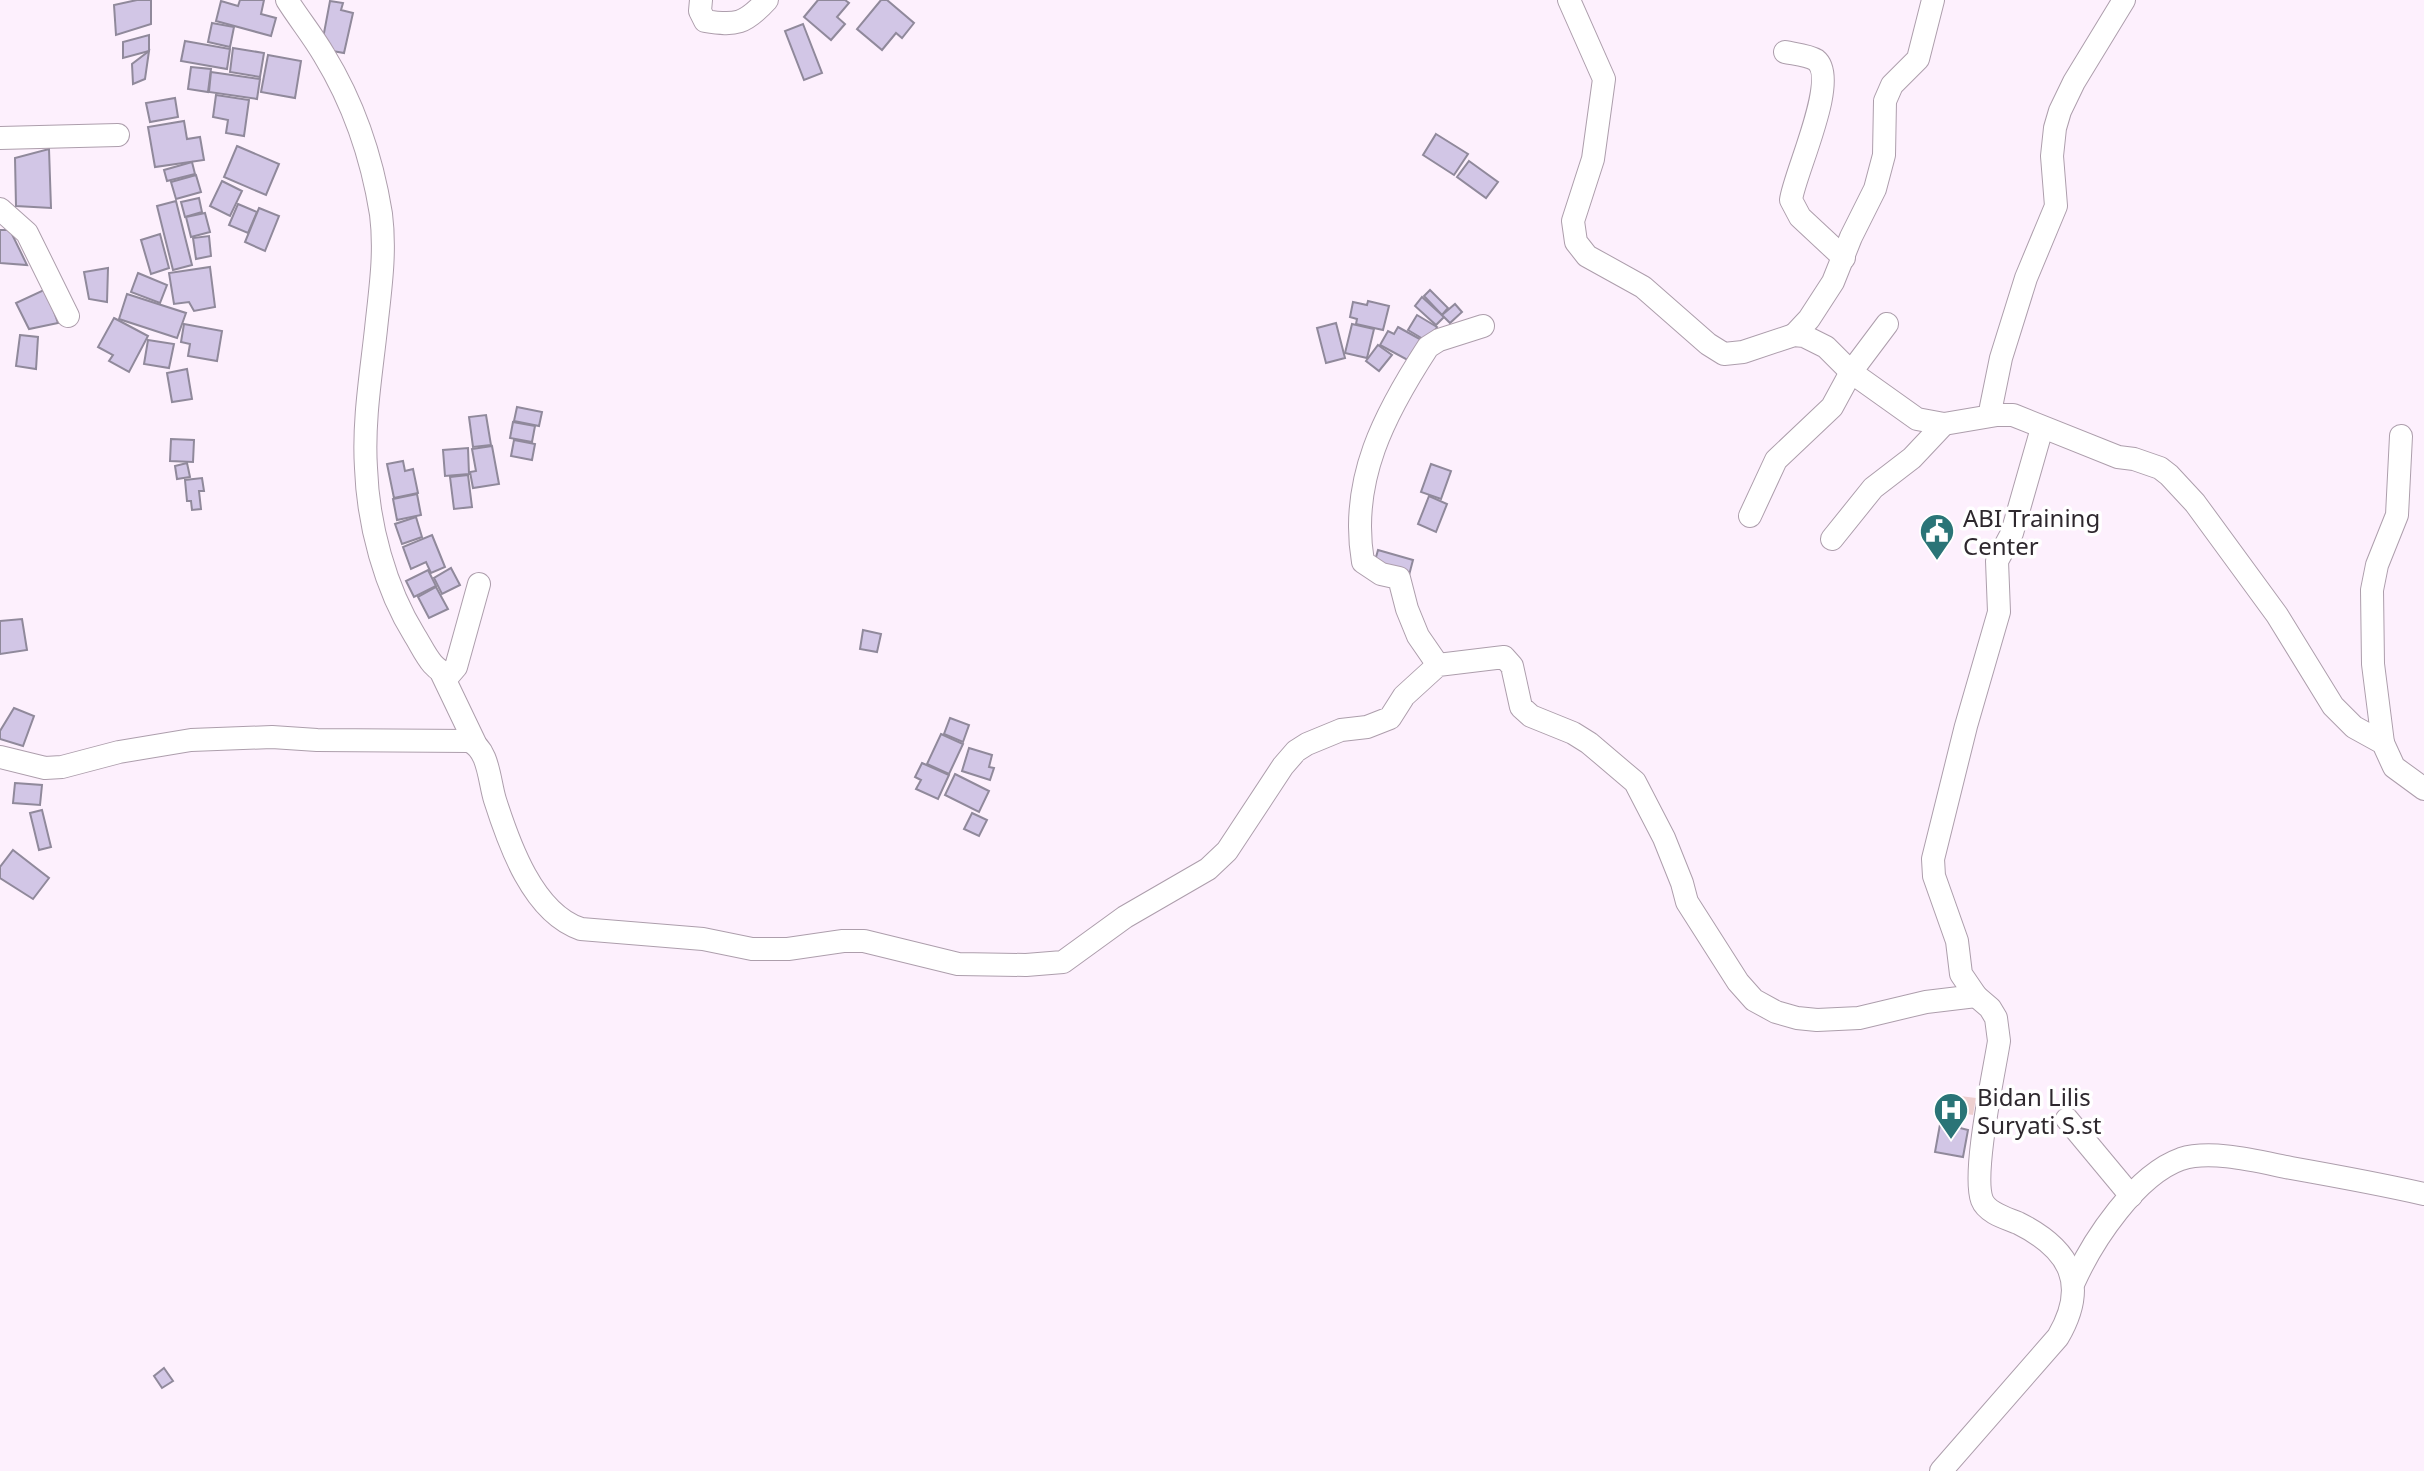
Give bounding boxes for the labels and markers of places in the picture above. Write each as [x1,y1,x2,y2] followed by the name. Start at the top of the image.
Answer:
[1963,501,2100,562] place label: ABI Training Center
[1918,512,1956,562] public building icon: ABI Training Center
[1977,1080,2102,1141] place label: Bidan Lilis Suryati S.st
[1932,1091,1970,1141] hospital icon: Bidan Lilis Suryati S.st

